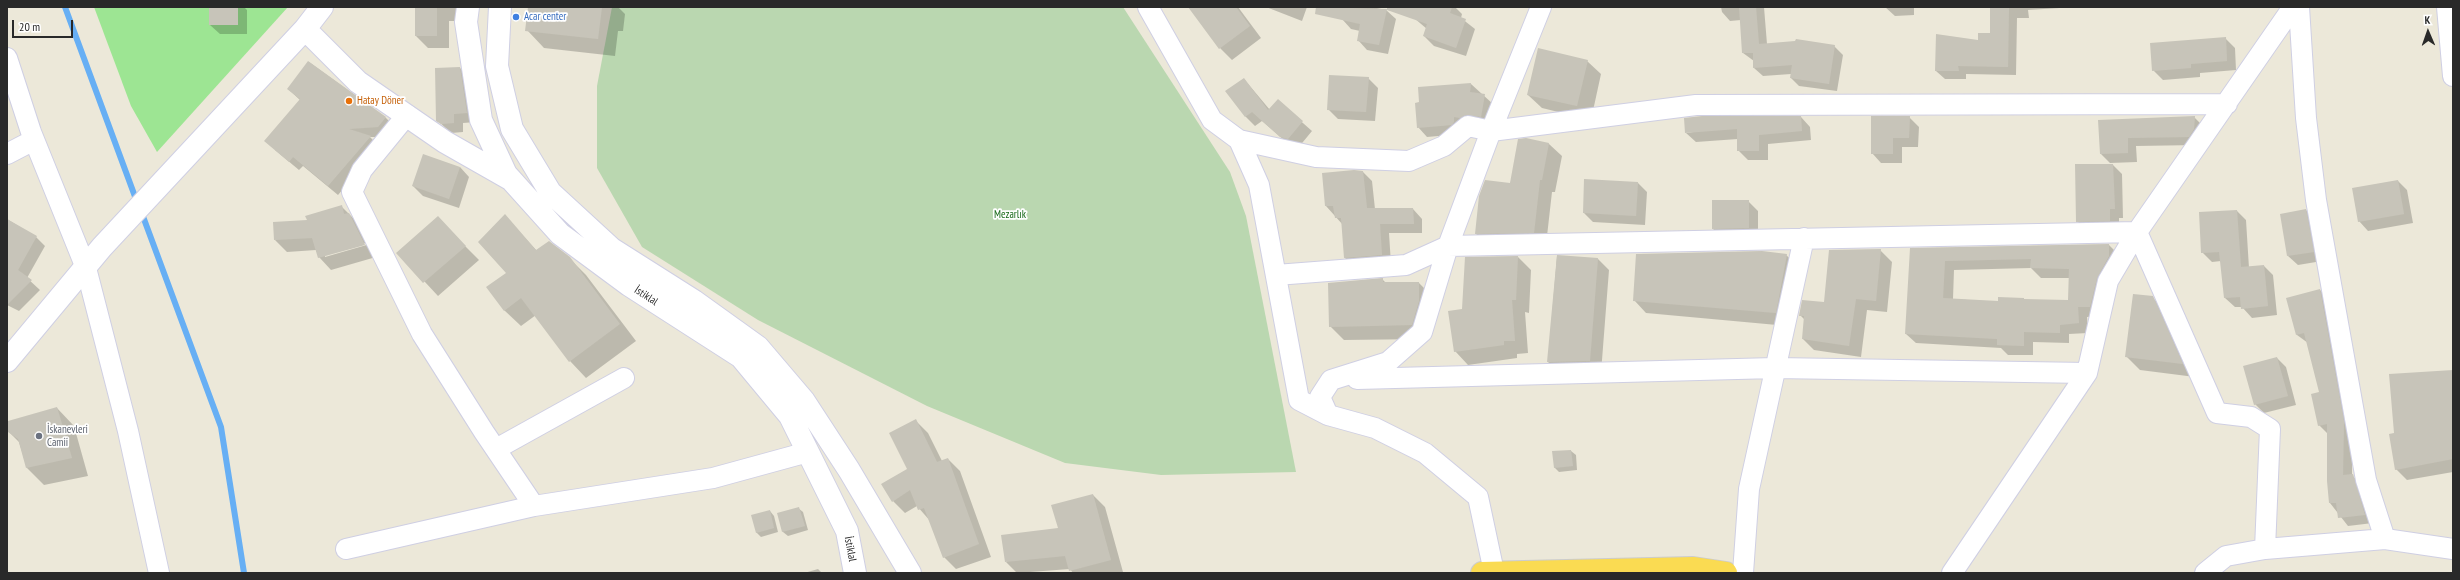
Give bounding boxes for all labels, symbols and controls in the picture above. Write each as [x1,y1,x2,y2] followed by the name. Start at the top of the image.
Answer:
[524,10,566,24] place label: Acar center
[14,12,75,38] scale bar
[511,12,521,22] marker: Acar center
[2408,12,2448,52] north arrow
[2424,13,2431,27] text: K
[19,19,40,34] text: 20 m
[357,94,404,108] place label: Hatay Döner
[344,96,354,106] marker: Hatay Döner
[994,208,1026,222] park label: Mezarlık
[632,284,660,308] street label: İstiklal
[47,423,88,449] place label: İskanevleri Camii
[34,431,44,441] marker: İskanevleri Camii
[841,535,859,563] street label: İstiklal

